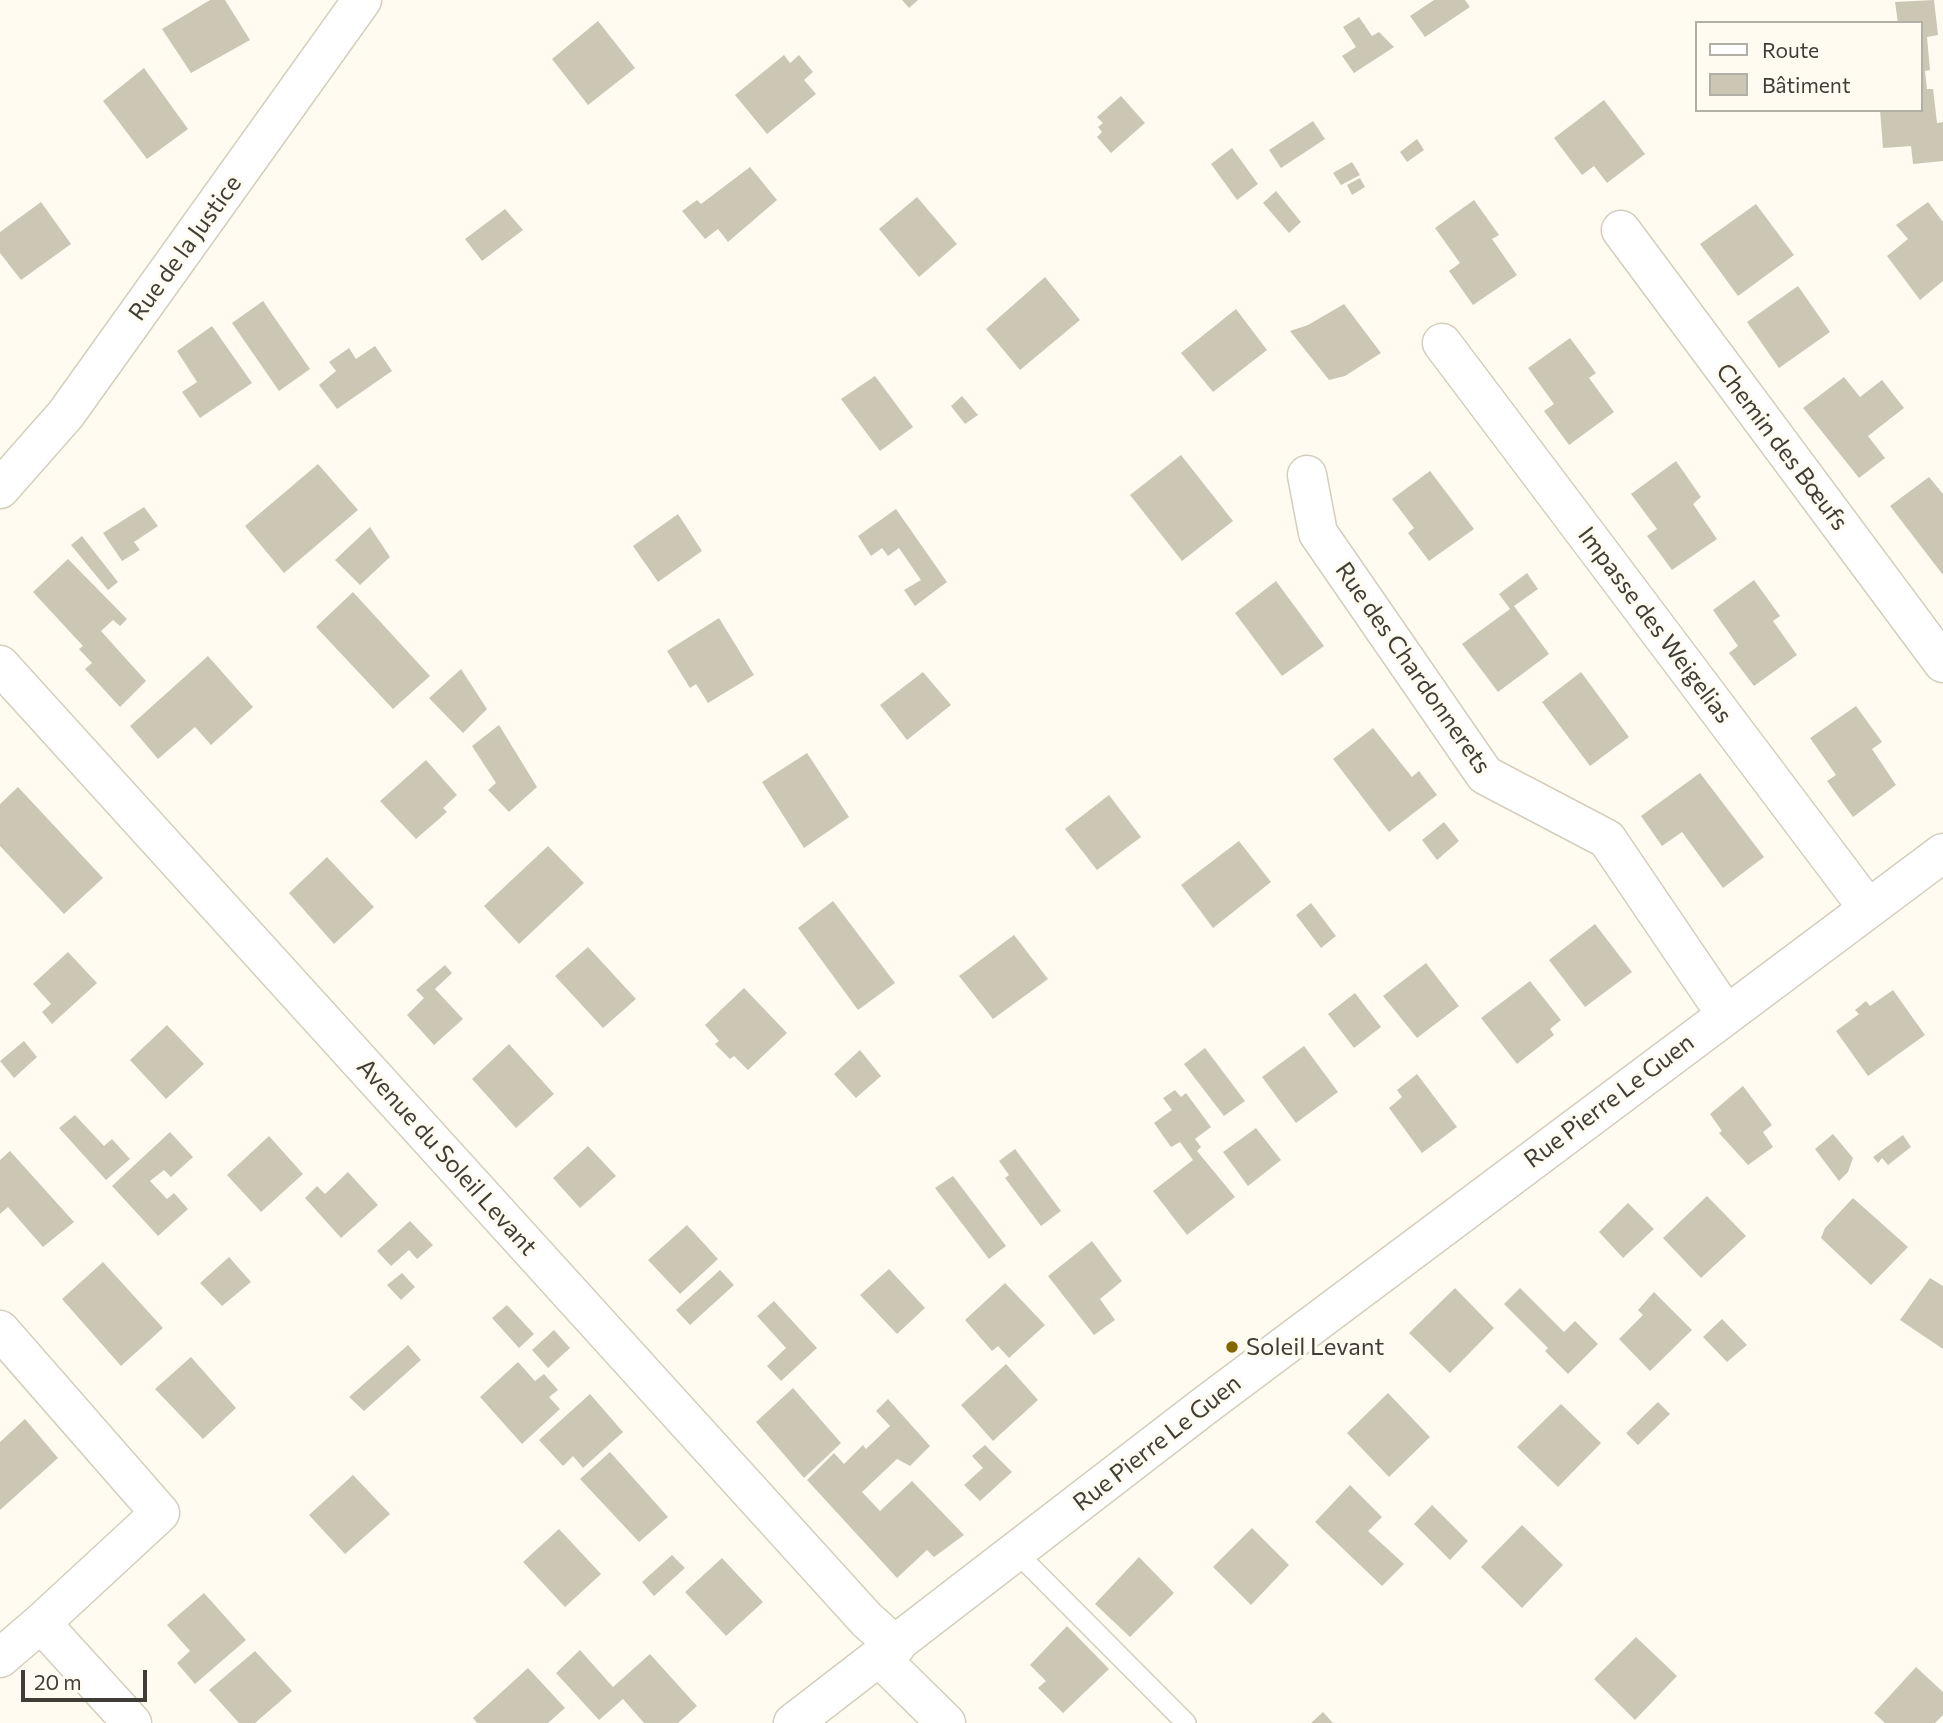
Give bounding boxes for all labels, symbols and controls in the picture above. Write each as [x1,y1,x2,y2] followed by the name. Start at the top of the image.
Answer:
[1694,21,1922,112] legend
[1762,37,1819,62] text: Route
[1762,72,1851,97] text: Bâtiment
[123,170,247,326] street label: Rue de la Justice
[1710,358,1854,536] street label: Chemin des Bœufs
[1572,521,1738,729] street label: Impasse des Weigelias
[1329,557,1497,779] street label: Rue des Chardonnerets
[1519,1028,1699,1174] street label: Rue Pierre Le Guen
[351,1053,543,1261] street label: Avenue du Soleil Levant
[1246,1333,1384,1361] place label: Soleil Levant
[1224,1339,1240,1355] marker: Soleil Levant
[1067,1369,1247,1517] street label: Rue Pierre Le Guen
[24,1656,150,1700] scale bar
[34,1669,82,1694] text: 20 m

